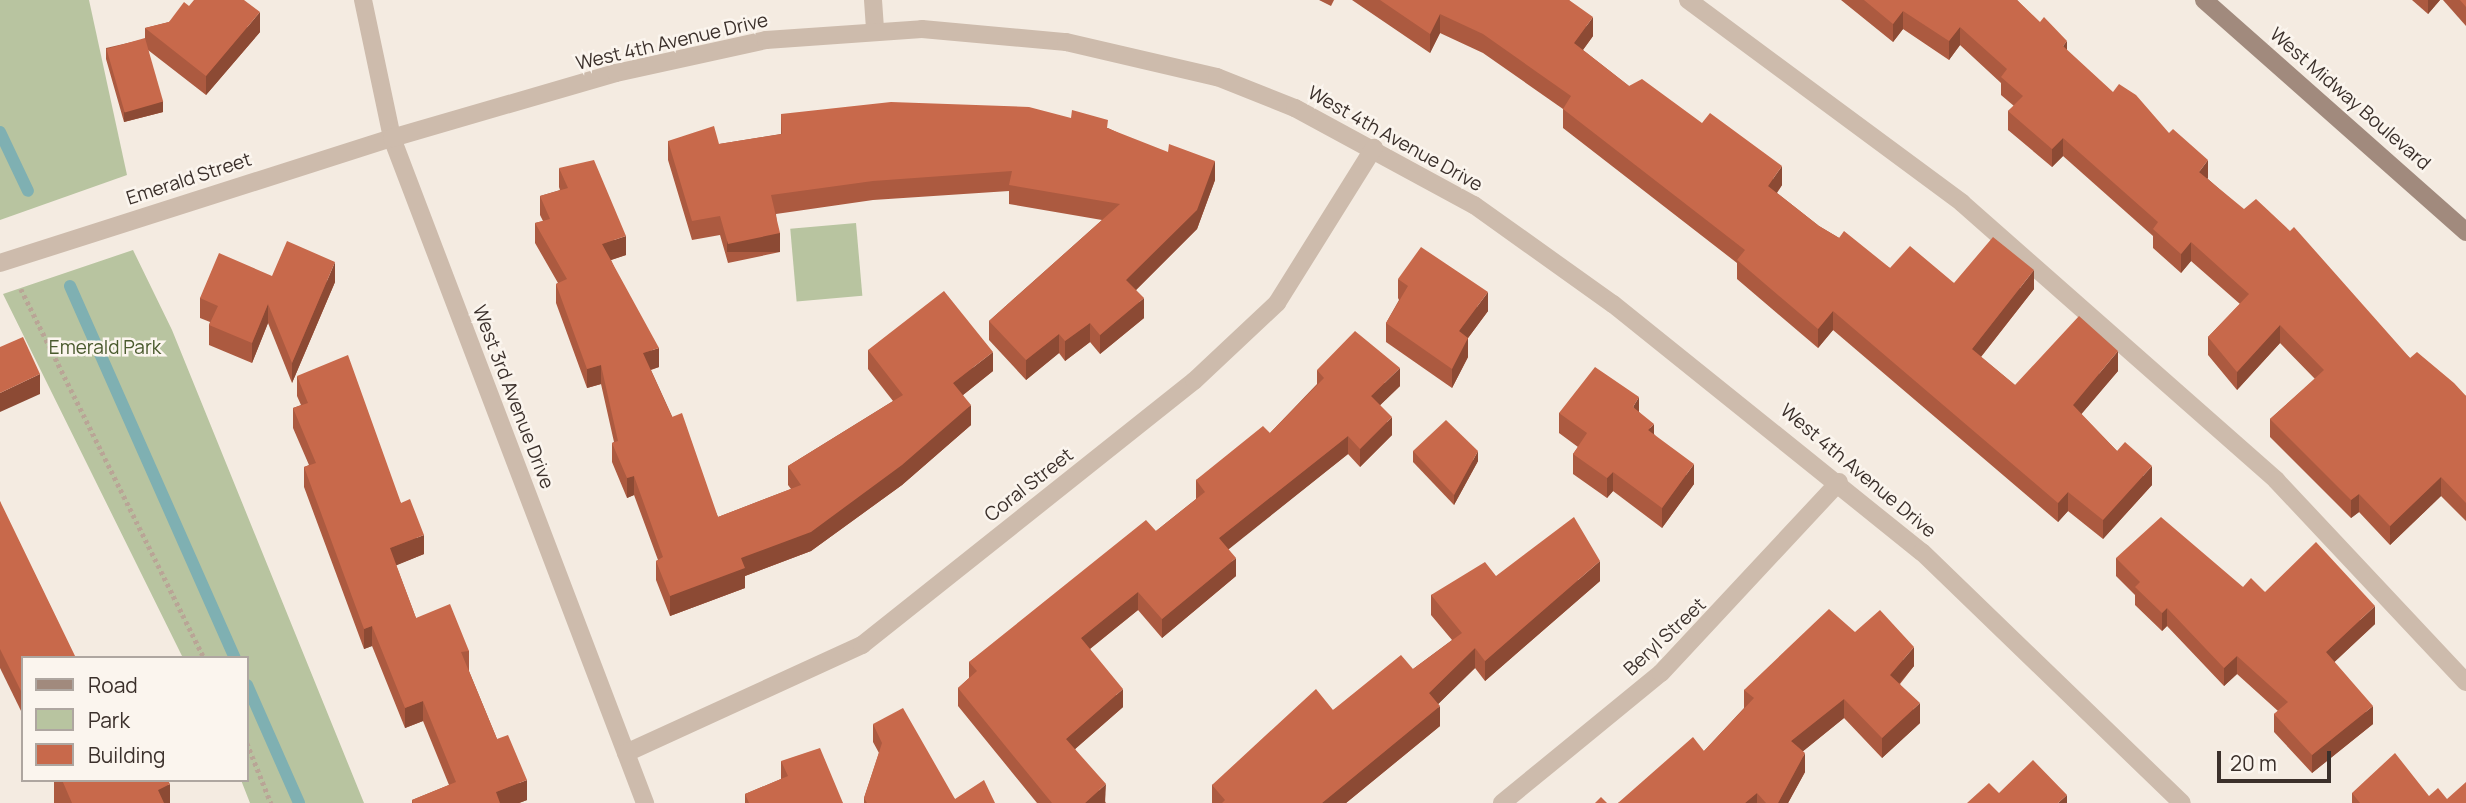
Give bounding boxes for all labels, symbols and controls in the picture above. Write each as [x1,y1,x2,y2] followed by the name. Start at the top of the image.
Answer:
[574,9,770,75] street label: West 4th Avenue Drive
[2265,23,2435,175] street label: West Midway Boulevard
[1304,81,1486,197] street label: West 4th Avenue Drive
[124,148,254,210] street label: Emerald Street
[467,302,559,492] street label: West 3rd Avenue Drive
[49,337,161,359] park label: Emerald Park
[1775,399,1941,543] street label: West 4th Avenue Drive
[980,443,1078,527] street label: Coral Street
[1619,593,1711,681] street label: Beryl Street
[21,656,248,782] legend
[88,671,138,699] text: Road
[88,706,130,734] text: Park
[2221,736,2335,780] scale bar
[88,741,165,769] text: Building
[2230,749,2277,777] text: 20 m

